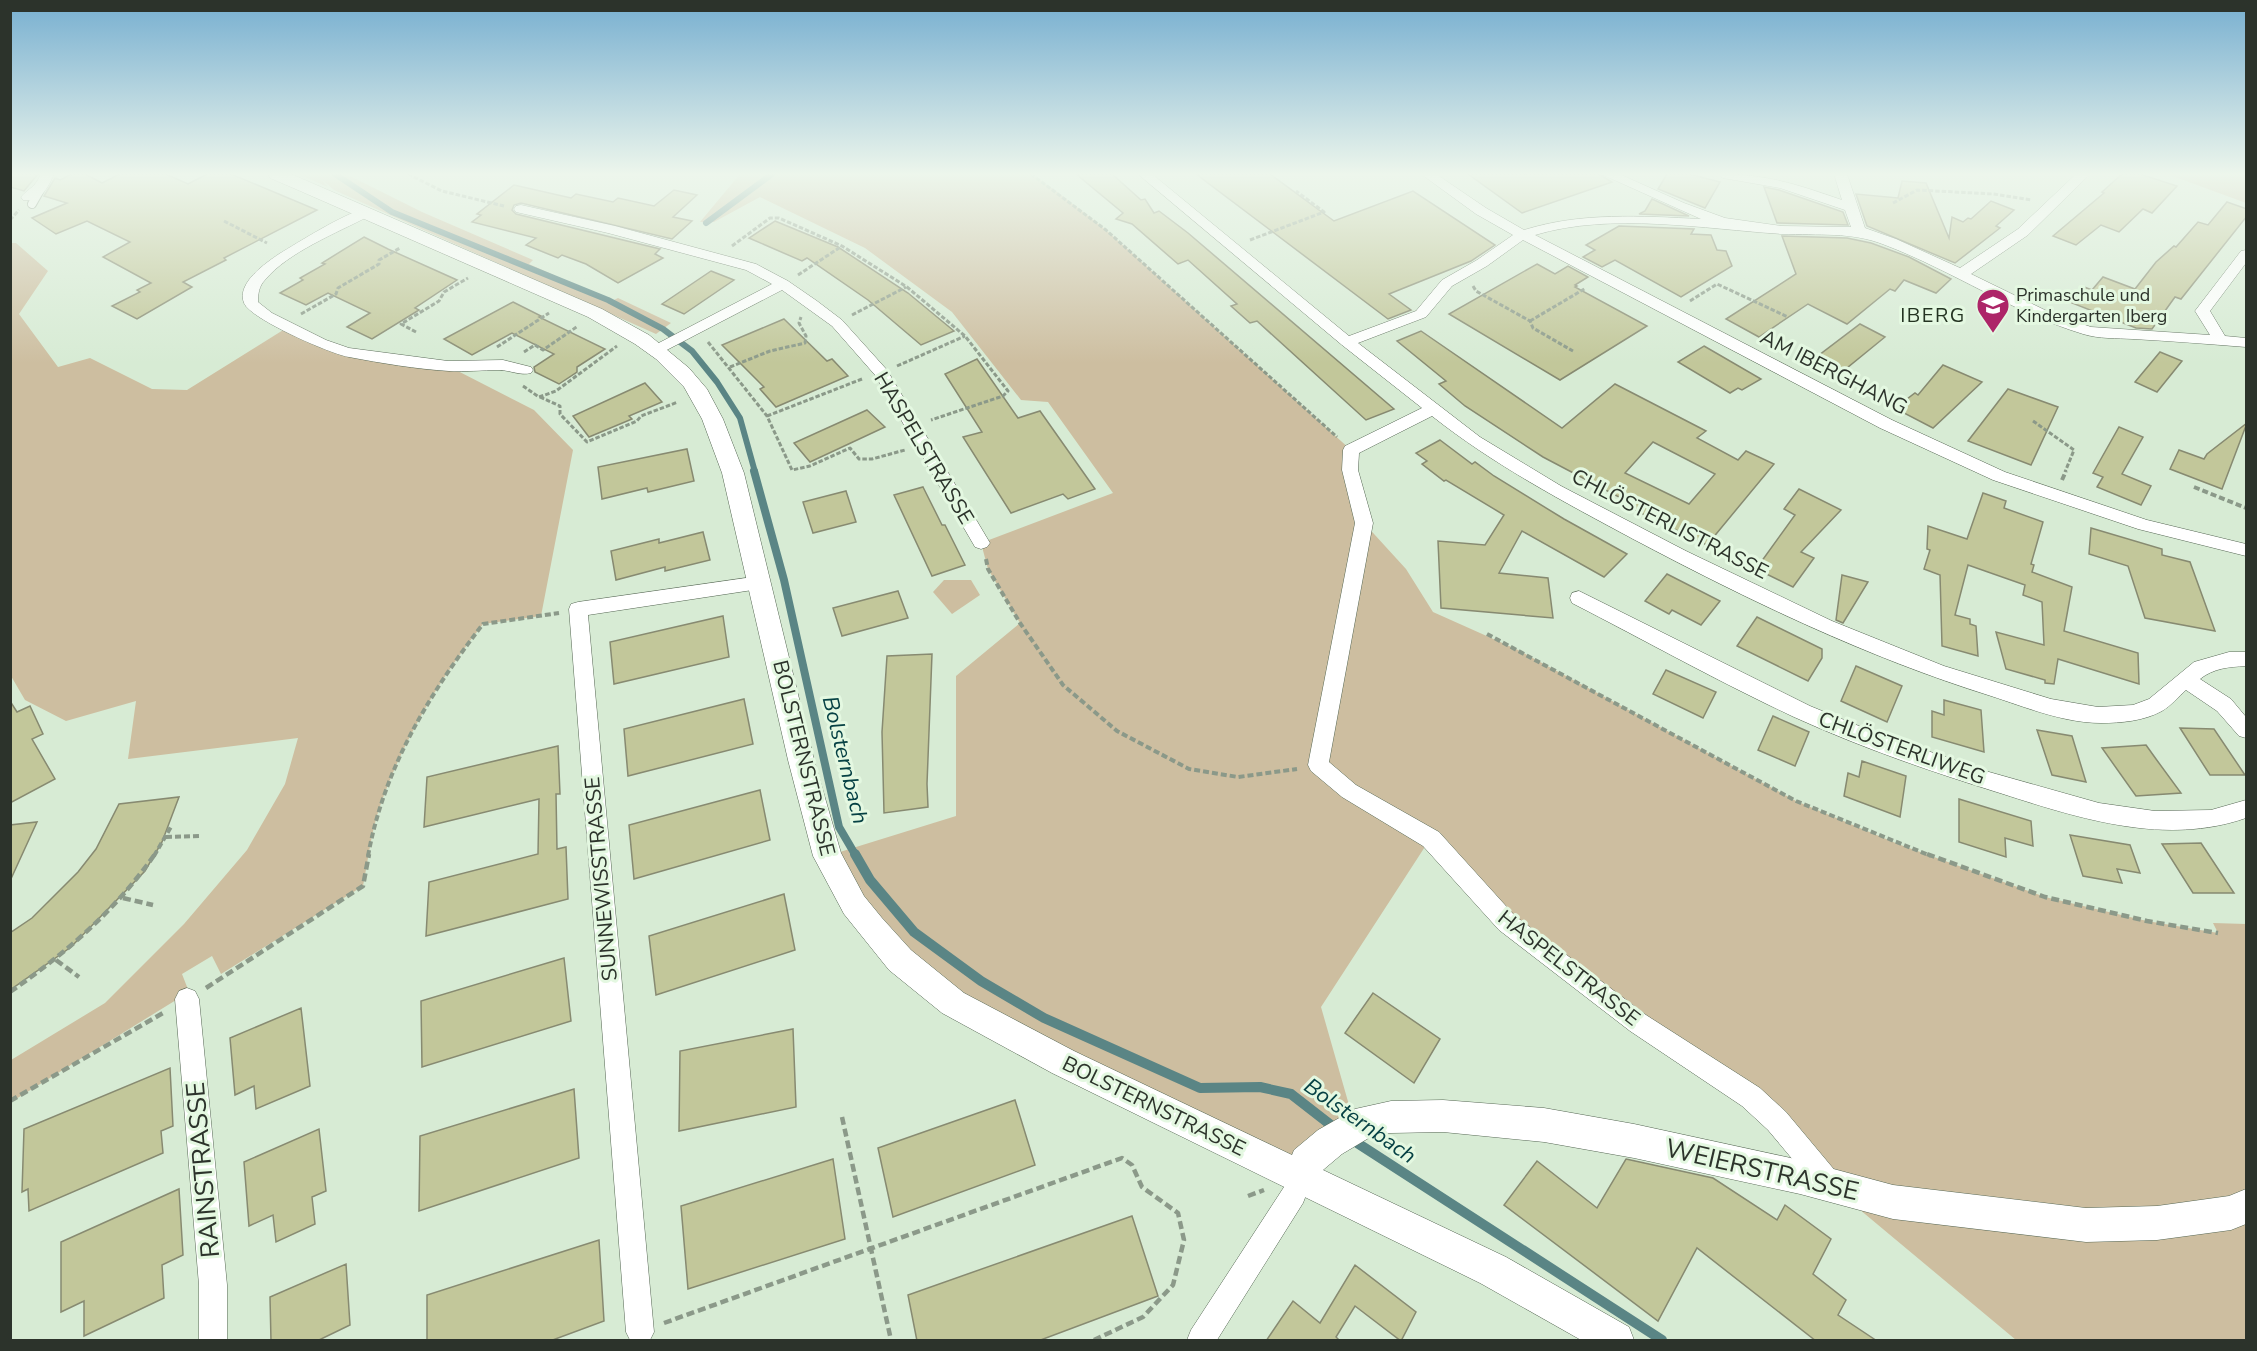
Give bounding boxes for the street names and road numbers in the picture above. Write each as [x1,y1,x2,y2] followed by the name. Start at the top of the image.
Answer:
[1756,323,1912,421] street label: AM IBERGHANG
[867,367,981,529] street label: HASPELSTRASSE
[1567,462,1773,586] street label: CHLÖSTERLISTRASSE
[766,657,842,859] street label: BOLSTERNSTRASSE
[1815,705,1989,791] street label: CHLÖSTERLIWEG
[578,776,624,982] street label: SUNNEWISSTRASSE
[1492,904,1646,1032] street label: HASPELSTRASSE
[1058,1049,1250,1163] street label: BOLSTERNSTRASSE
[178,1081,228,1259] street label: RAINSTRASSE
[1662,1131,1862,1209] street label: WEIERSTRASSE

